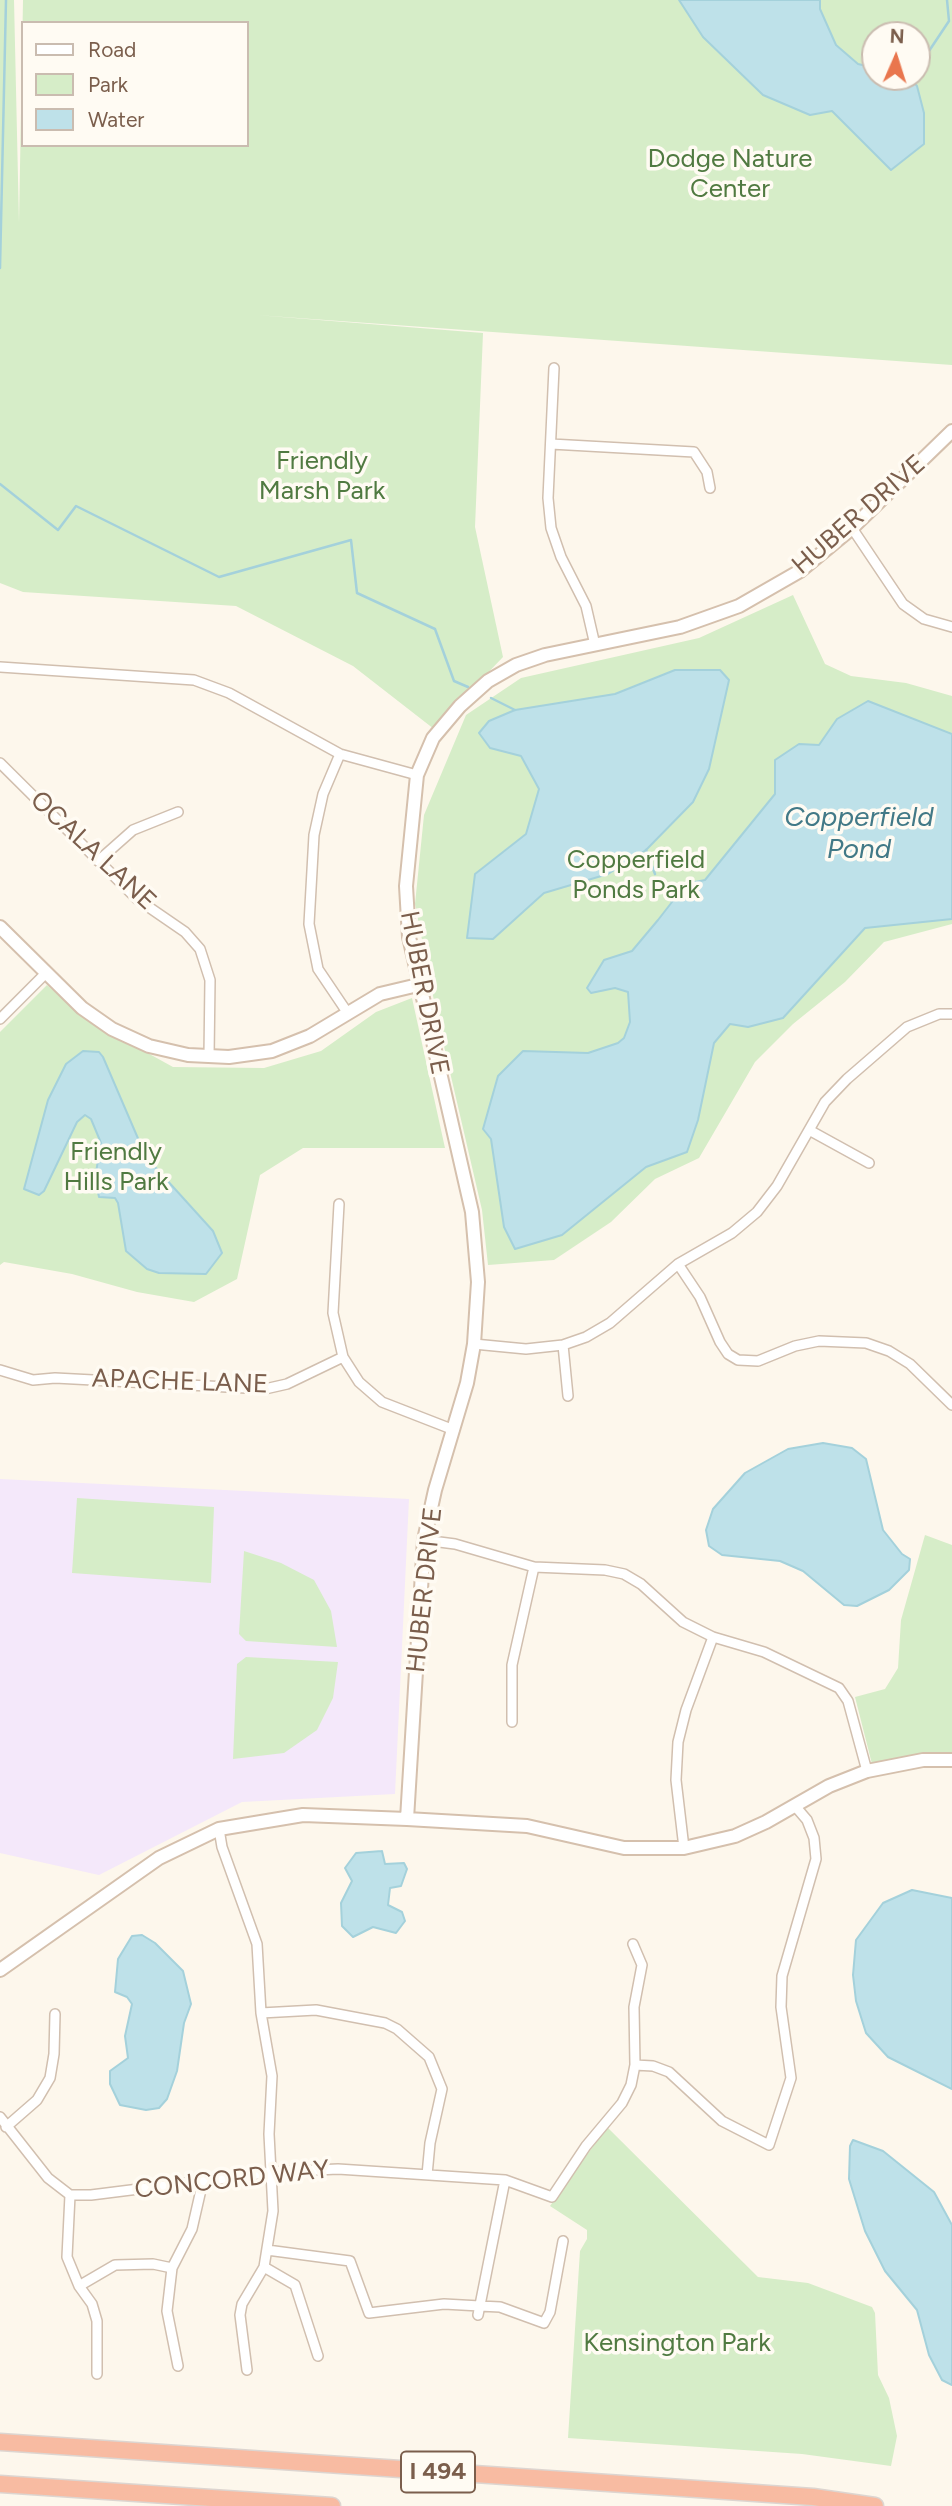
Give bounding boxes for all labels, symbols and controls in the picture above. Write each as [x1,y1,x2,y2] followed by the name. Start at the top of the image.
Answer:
[21,21,248,147] legend
[861,21,931,91] north arrow
[889,25,905,48] text: N
[88,37,136,62] text: Road
[88,72,128,97] text: Park
[88,107,144,132] text: Water
[648,143,812,204] park label: Dodge Nature Center
[259,445,385,506] park label: Friendly Marsh Park
[786,449,932,581] street label: HUBER DRIVE
[24,785,162,917] street label: OCALA LANE
[784,801,934,867] water label: Copperfield Pond
[567,844,705,906] park label: Copperfield Ponds Park
[393,908,455,1078] street label: HUBER DRIVE
[64,1136,168,1198] park label: Friendly Hills Park
[91,1363,269,1401] street label: APACHE LANE
[401,1506,449,1674] street label: HUBER DRIVE
[133,2154,331,2206] street label: CONCORD WAY
[583,2327,771,2359] park label: Kensington Park
[401,2452,475,2493] road number: I 494

